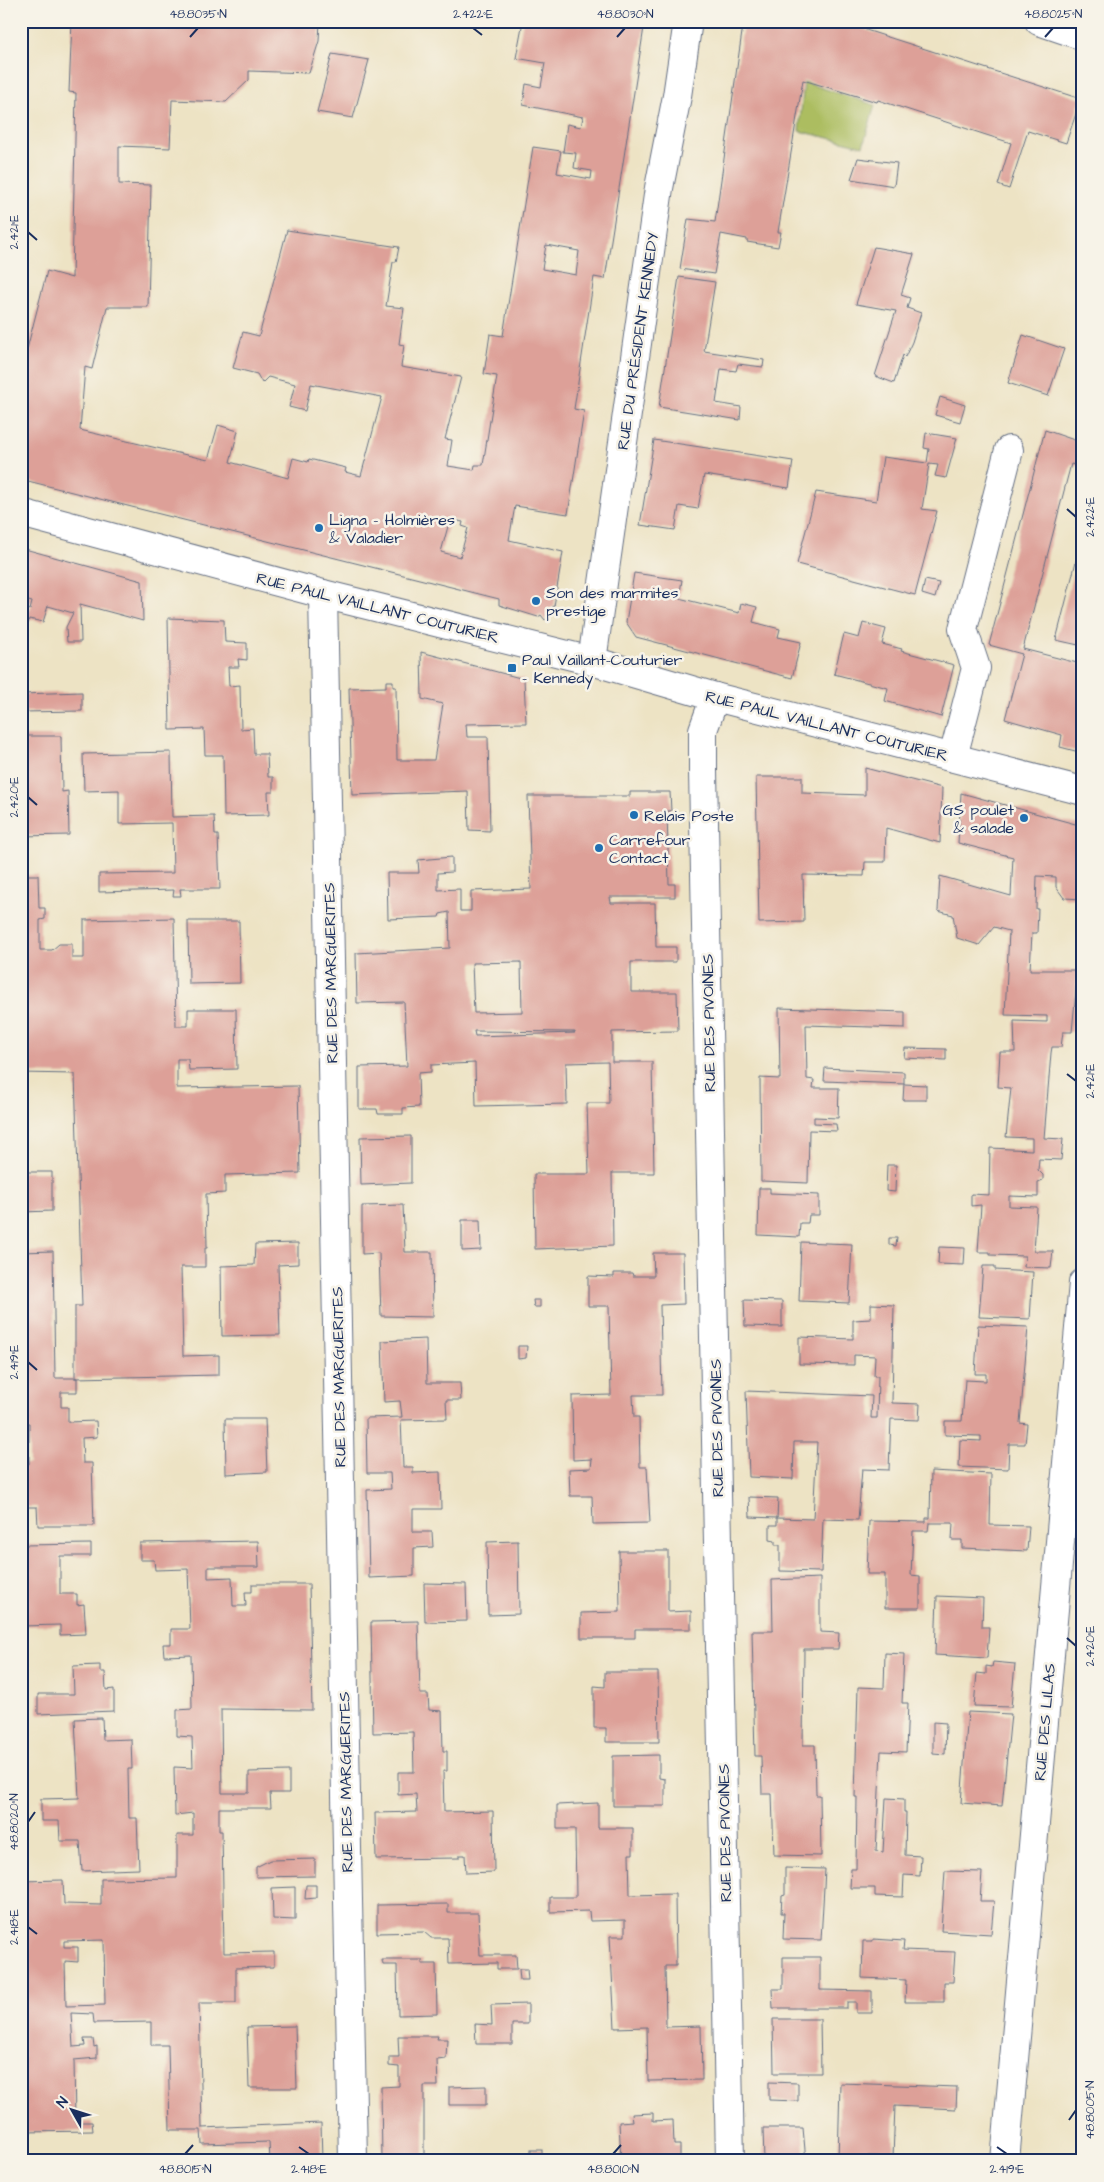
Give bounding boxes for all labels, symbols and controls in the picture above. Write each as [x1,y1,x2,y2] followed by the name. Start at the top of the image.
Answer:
[169,6,227,23] text: 48.8035°N
[453,6,493,23] text: 2.422°E
[597,6,654,23] text: 48.8030°N
[1024,6,1083,23] text: 48.8025°N
[6,215,23,249] text: 2.421°E
[612,230,664,451] street label: RUE DU PRÉSIDENT KENNEDY
[1082,497,1099,537] text: 2.422°E
[329,509,455,549] place label: Ligna - Holmières & Valadier
[313,522,325,534] marker: Ligna - Holmières & Valadier
[254,567,501,649] street label: RUE PAUL VAILLANT COUTURIER
[546,582,678,623] place label: Son des marmites prestige
[530,595,542,607] marker: Son des marmites prestige
[522,649,683,690] place label: Paul Vaillant-Couturier - Kennedy
[506,662,518,674] marker: Paul Vaillant-Couturier - Kennedy
[703,685,950,767] street label: RUE PAUL VAILLANT COUTURIER
[6,777,23,817] text: 2.420°E
[943,799,1015,839] place label: GS poulet & salade
[644,805,734,827] place label: Relais Poste
[628,809,640,821] marker: Relais Poste
[1018,812,1030,824] marker: GS poulet & salade
[609,829,690,869] place label: Carrefour Contact
[593,842,605,854] marker: Carrefour Contact
[318,882,344,1064] street label: RUE DES MARGUERITES
[697,954,721,1092] street label: RUE DES PIVOINES
[1082,1064,1099,1098] text: 2.421°E
[326,1286,352,1468] street label: RUE DES MARGUERITES
[6,1345,23,1379] text: 2.419°E
[705,1359,729,1497] street label: RUE DES PIVOINES
[1082,1626,1099,1666] text: 2.420°E
[1029,1662,1061,1782] street label: RUE DES LILAS
[333,1691,359,1873] street label: RUE DES MARGUERITES
[713,1764,737,1902] street label: RUE DES PIVOINES
[6,1793,23,1851] text: 48.8020°N
[6,1909,23,1945] text: 2.418°E
[1082,2080,1099,2140] text: 48.8005°N
[48,2084,98,2134] north arrow
[52,2093,73,2112] text: N
[158,2161,212,2178] text: 48.8015°N
[291,2161,327,2178] text: 2.418°E
[587,2161,640,2178] text: 48.8010°N
[990,2161,1024,2178] text: 2.419°E

